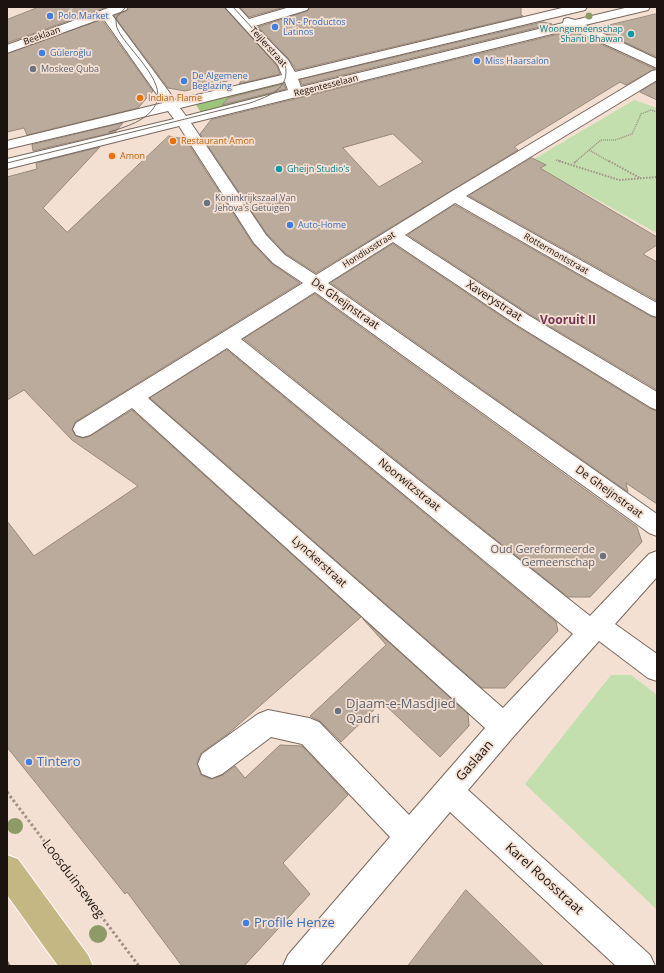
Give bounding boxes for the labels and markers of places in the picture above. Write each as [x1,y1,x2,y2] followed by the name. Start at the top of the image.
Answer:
[45,11,55,21] marker: Polo Market
[58,11,109,21] place label: Polo Market
[283,17,346,38] place label: RN - Productos Latinos
[270,22,280,32] marker: RN - Productos Latinos
[540,24,623,45] place label: Woongemeenschap Shanti Bhawan
[626,29,636,39] marker: Woongemeenschap Shanti Bhawan
[37,48,47,58] marker: Güleroğlu
[50,48,91,58] place label: Güleroğlu
[472,56,482,66] marker: Miss Haarsalon
[485,56,549,66] place label: Miss Haarsalon
[28,64,38,74] marker: Moskee Quba
[41,64,99,74] place label: Moskee Quba
[192,71,248,92] place label: De Algemene Beglazing
[179,76,189,86] marker: De Algemene Beglazing
[135,93,145,103] marker: Indian Flame
[148,93,202,103] place label: Indian Flame
[168,136,178,146] marker: Restaurant Amon
[181,136,254,146] place label: Restaurant Amon
[107,151,117,161] marker: Amon
[120,151,145,161] place label: Amon
[274,164,284,174] marker: Gheijn Studio's
[287,164,350,174] place label: Gheijn Studio's
[215,193,296,214] place label: Koninkrijkszaal Van Jehova's Getuigen
[202,198,212,208] marker: Koninkrijkszaal Van Jehova's Getuigen
[285,220,295,230] marker: Auto-Home
[298,220,346,230] place label: Auto-Home
[491,543,595,569] place label: Oud Gereformeerde Gemeenschap
[598,551,608,561] marker: Oud Gereformeerde Gemeenschap
[346,696,456,727] place label: Djaam-e-Masdjied Qadri
[333,706,343,716] marker: Djaam-e-Masdjied Qadri
[37,754,80,770] place label: Tintero
[24,757,34,767] marker: Tintero
[254,915,335,931] place label: Profile Henze
[241,918,251,928] marker: Profile Henze

